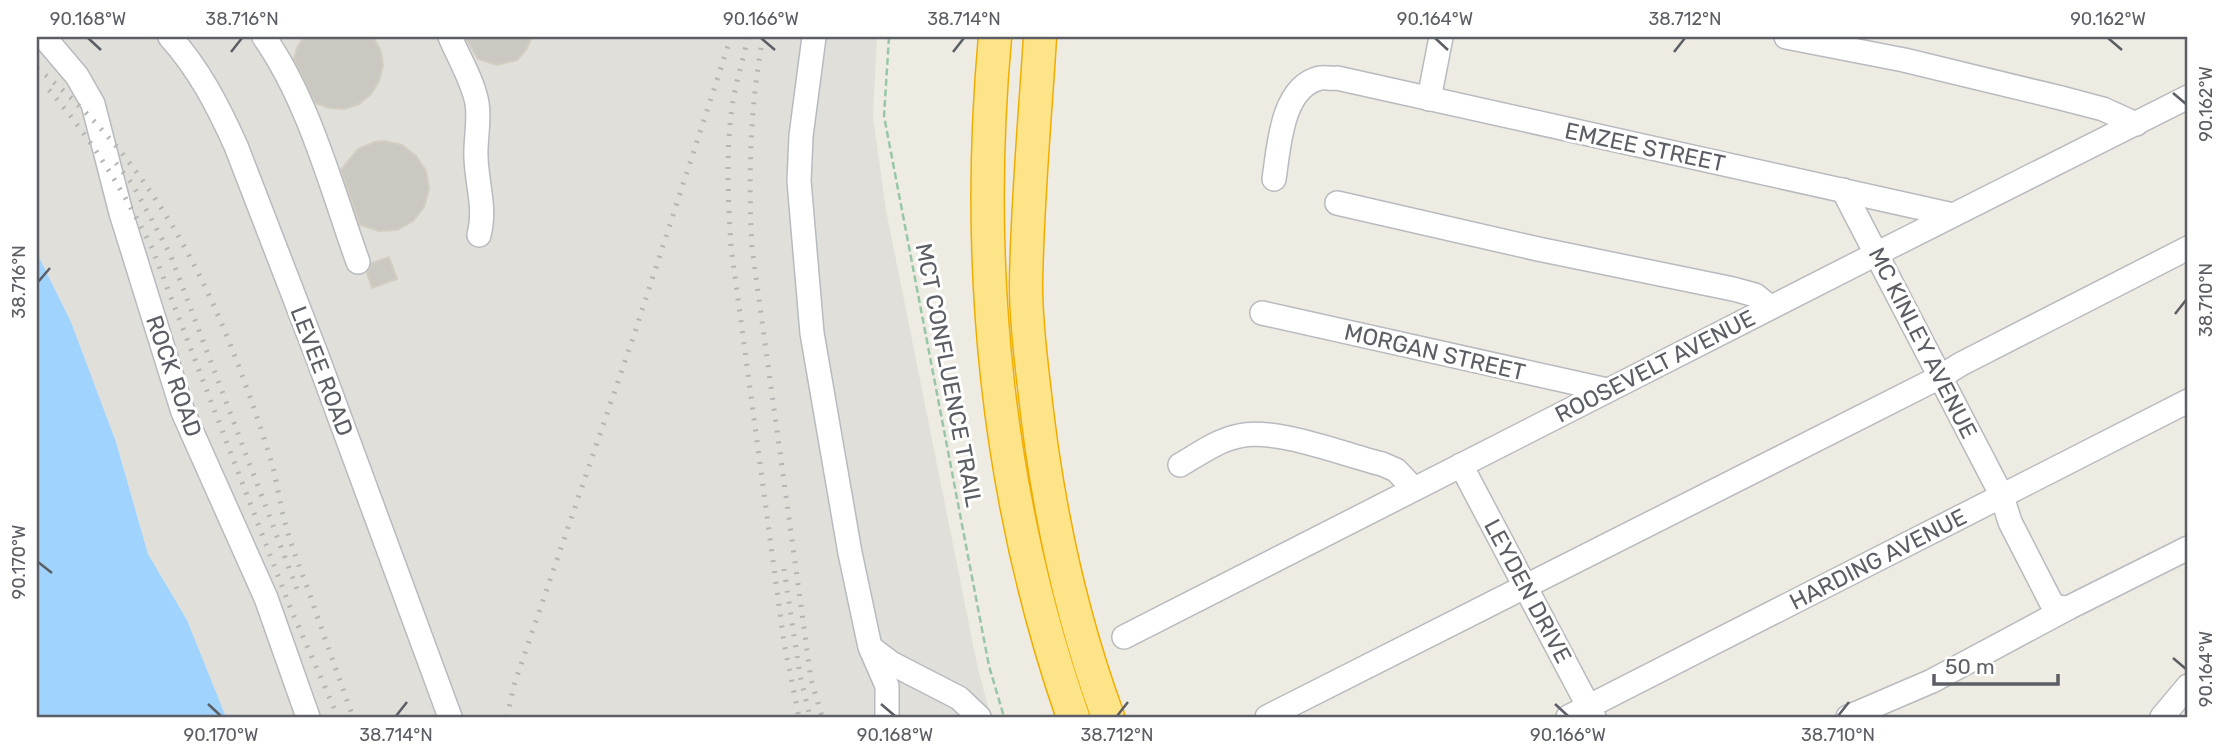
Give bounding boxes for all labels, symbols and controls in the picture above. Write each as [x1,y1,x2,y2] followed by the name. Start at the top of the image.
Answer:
[50,8,126,30] text: 90.168°W
[205,8,279,30] text: 38.716°N
[723,8,799,30] text: 90.166°W
[927,8,1001,30] text: 38.714°N
[1397,8,1473,30] text: 90.164°W
[1648,8,1722,30] text: 38.712°N
[2070,8,2146,30] text: 90.162°W
[2195,66,2217,142] text: 90.162°W
[1562,116,1728,178] street label: EMZEE STREET
[910,241,988,509] street label: MCT CONFLUENCE TRAIL
[1863,243,1983,443] street label: MC KINLEY AVENUE
[8,245,30,319] text: 38.716°N
[2195,263,2217,337] text: 38.710°N
[284,302,360,440] street label: LEVEE ROAD
[1550,303,1760,429] street label: ROOSEVELT AVENUE
[140,312,208,440] street label: ROCK ROAD
[1342,318,1528,386] street label: MORGAN STREET
[1785,502,1971,616] street label: HARDING AVENUE
[1478,514,1578,668] street label: LEYDEN DRIVE
[8,525,30,599] text: 90.170°W
[2195,631,2217,707] text: 90.164°W
[1934,642,2059,686] scale bar
[1945,654,1995,679] text: 50 m
[184,724,258,746] text: 90.170°W
[359,724,433,746] text: 38.714°N
[857,724,933,746] text: 90.168°W
[1080,724,1154,746] text: 38.712°N
[1530,724,1606,746] text: 90.166°W
[1801,724,1875,746] text: 38.710°N

